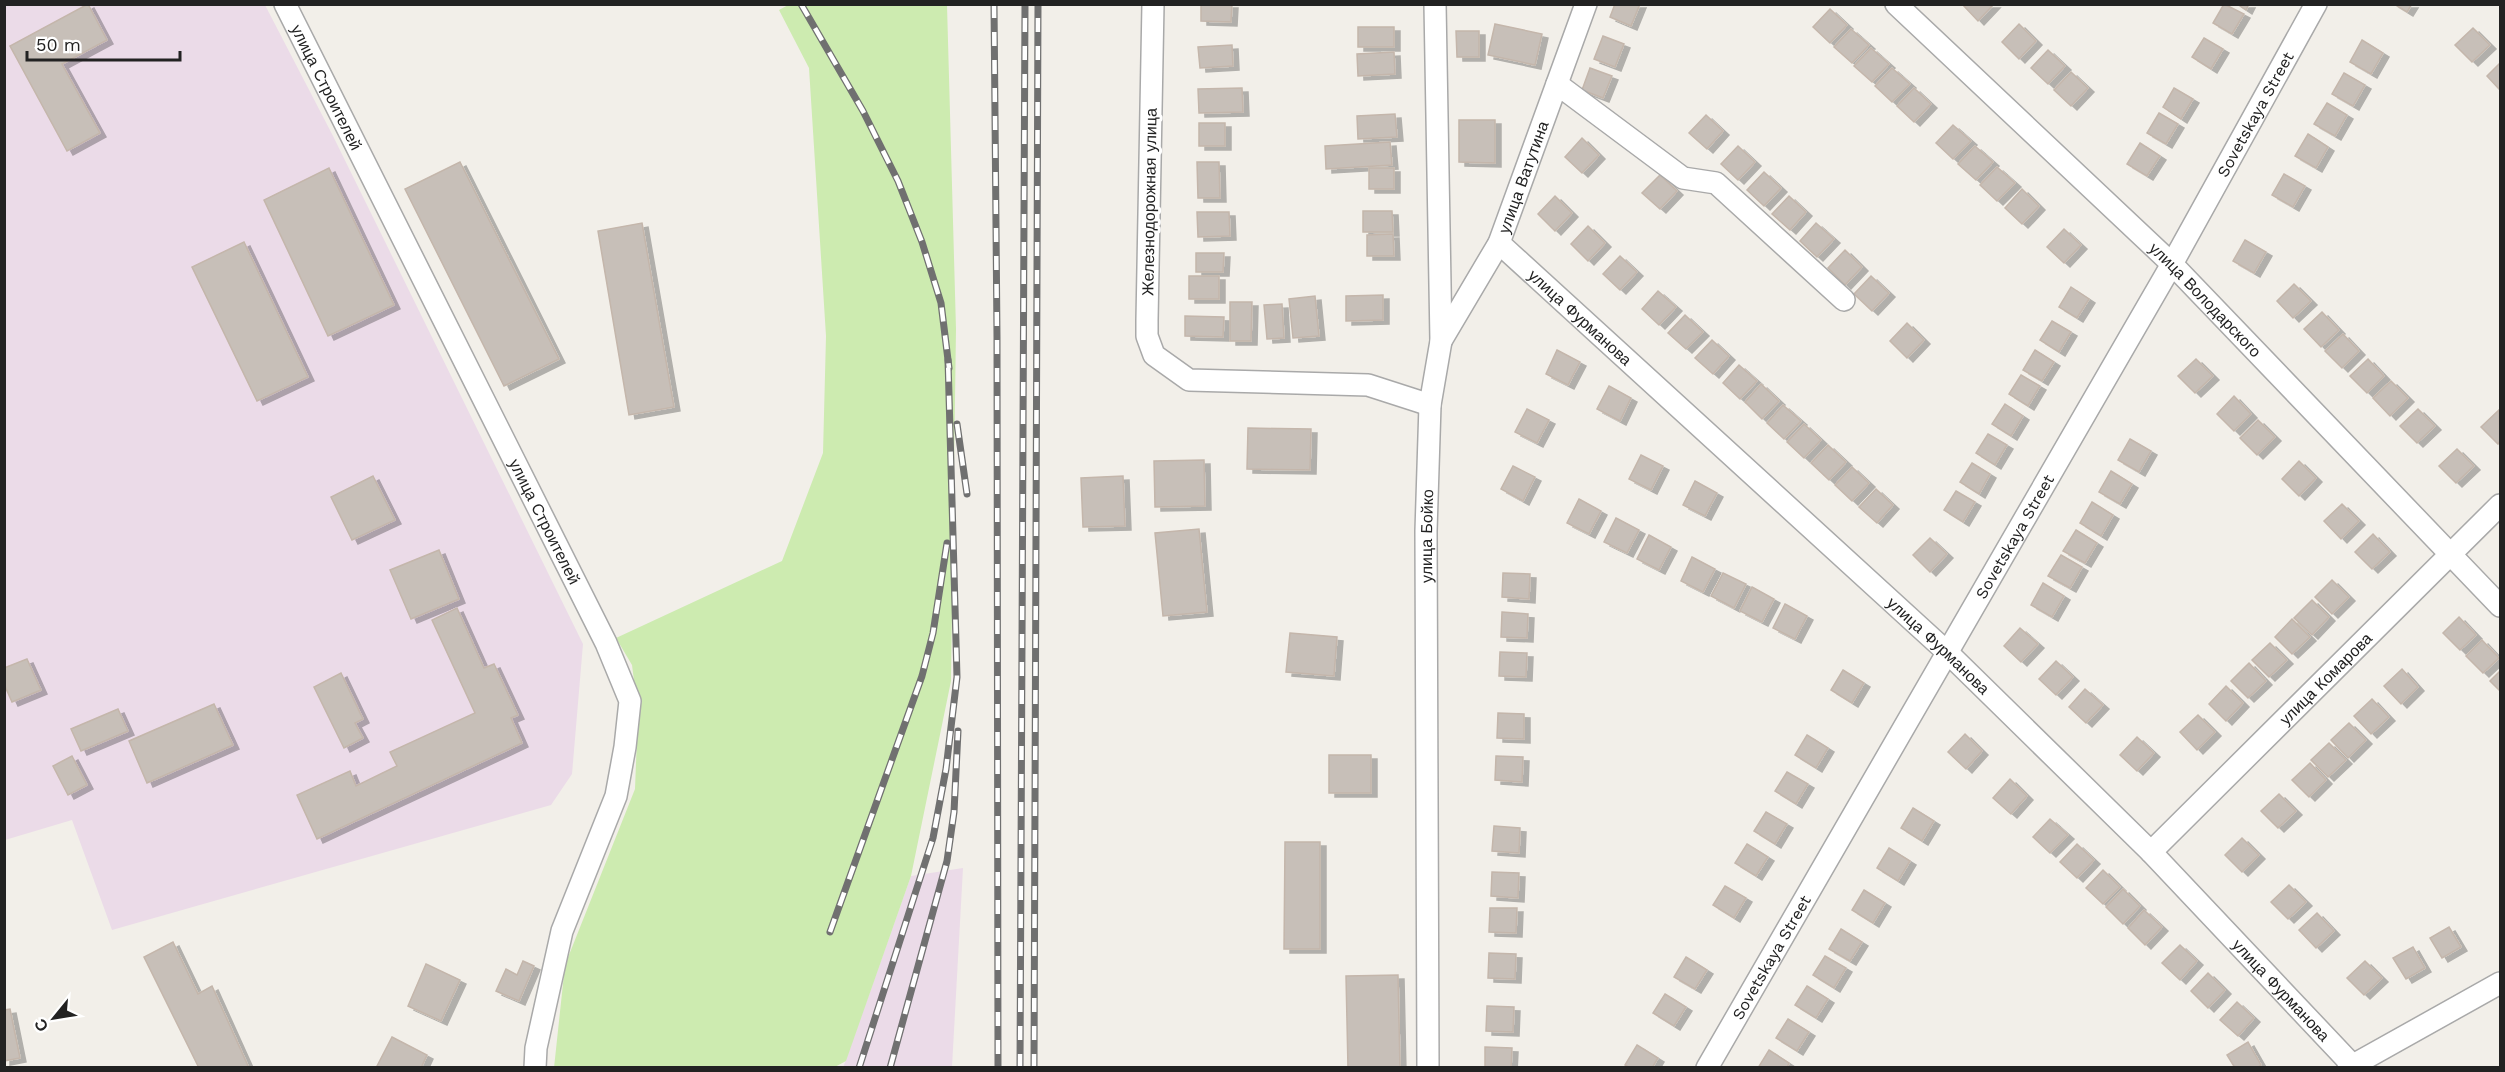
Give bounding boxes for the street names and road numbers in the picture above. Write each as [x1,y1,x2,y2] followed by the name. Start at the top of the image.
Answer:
[287,21,366,153] street label: улица Строителей
[2213,48,2298,180] street label: Sovetskaya Street
[1138,108,1161,296] street label: Железнодорожная улица
[1494,118,1553,236] street label: улица Ватутина
[2145,239,2265,361] street label: улица Володарского
[1524,266,1636,370] street label: улица Фурманова
[505,456,584,587] street label: улица Строителей
[1971,471,2058,602] street label: Sovetskaya Street
[1417,489,1437,583] street label: улица Бойко
[1883,593,1993,698] street label: улица Фурманова
[2276,629,2376,729] street label: улица Комарова
[1728,892,1815,1023] street label: Sovetskaya Street
[2228,935,2334,1045] street label: улица Фурманова

